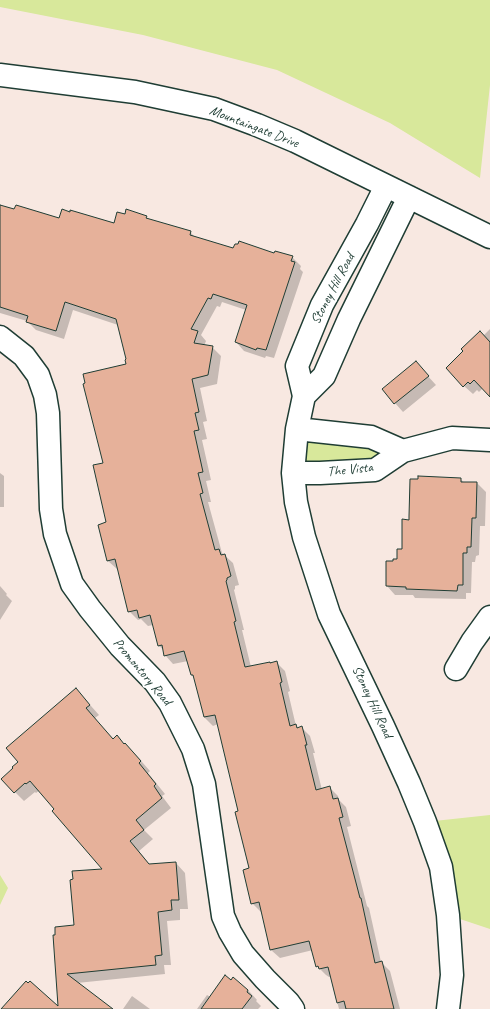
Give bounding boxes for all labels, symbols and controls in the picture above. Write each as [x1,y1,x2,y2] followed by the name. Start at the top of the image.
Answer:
[207,102,301,152] street label: Mountaingate Drive
[307,251,359,327] street label: Stoney Hill Road
[326,459,374,481] street label: The Vista
[109,635,175,709] street label: Promontory Road
[348,663,396,741] street label: Stoney Hill Road

